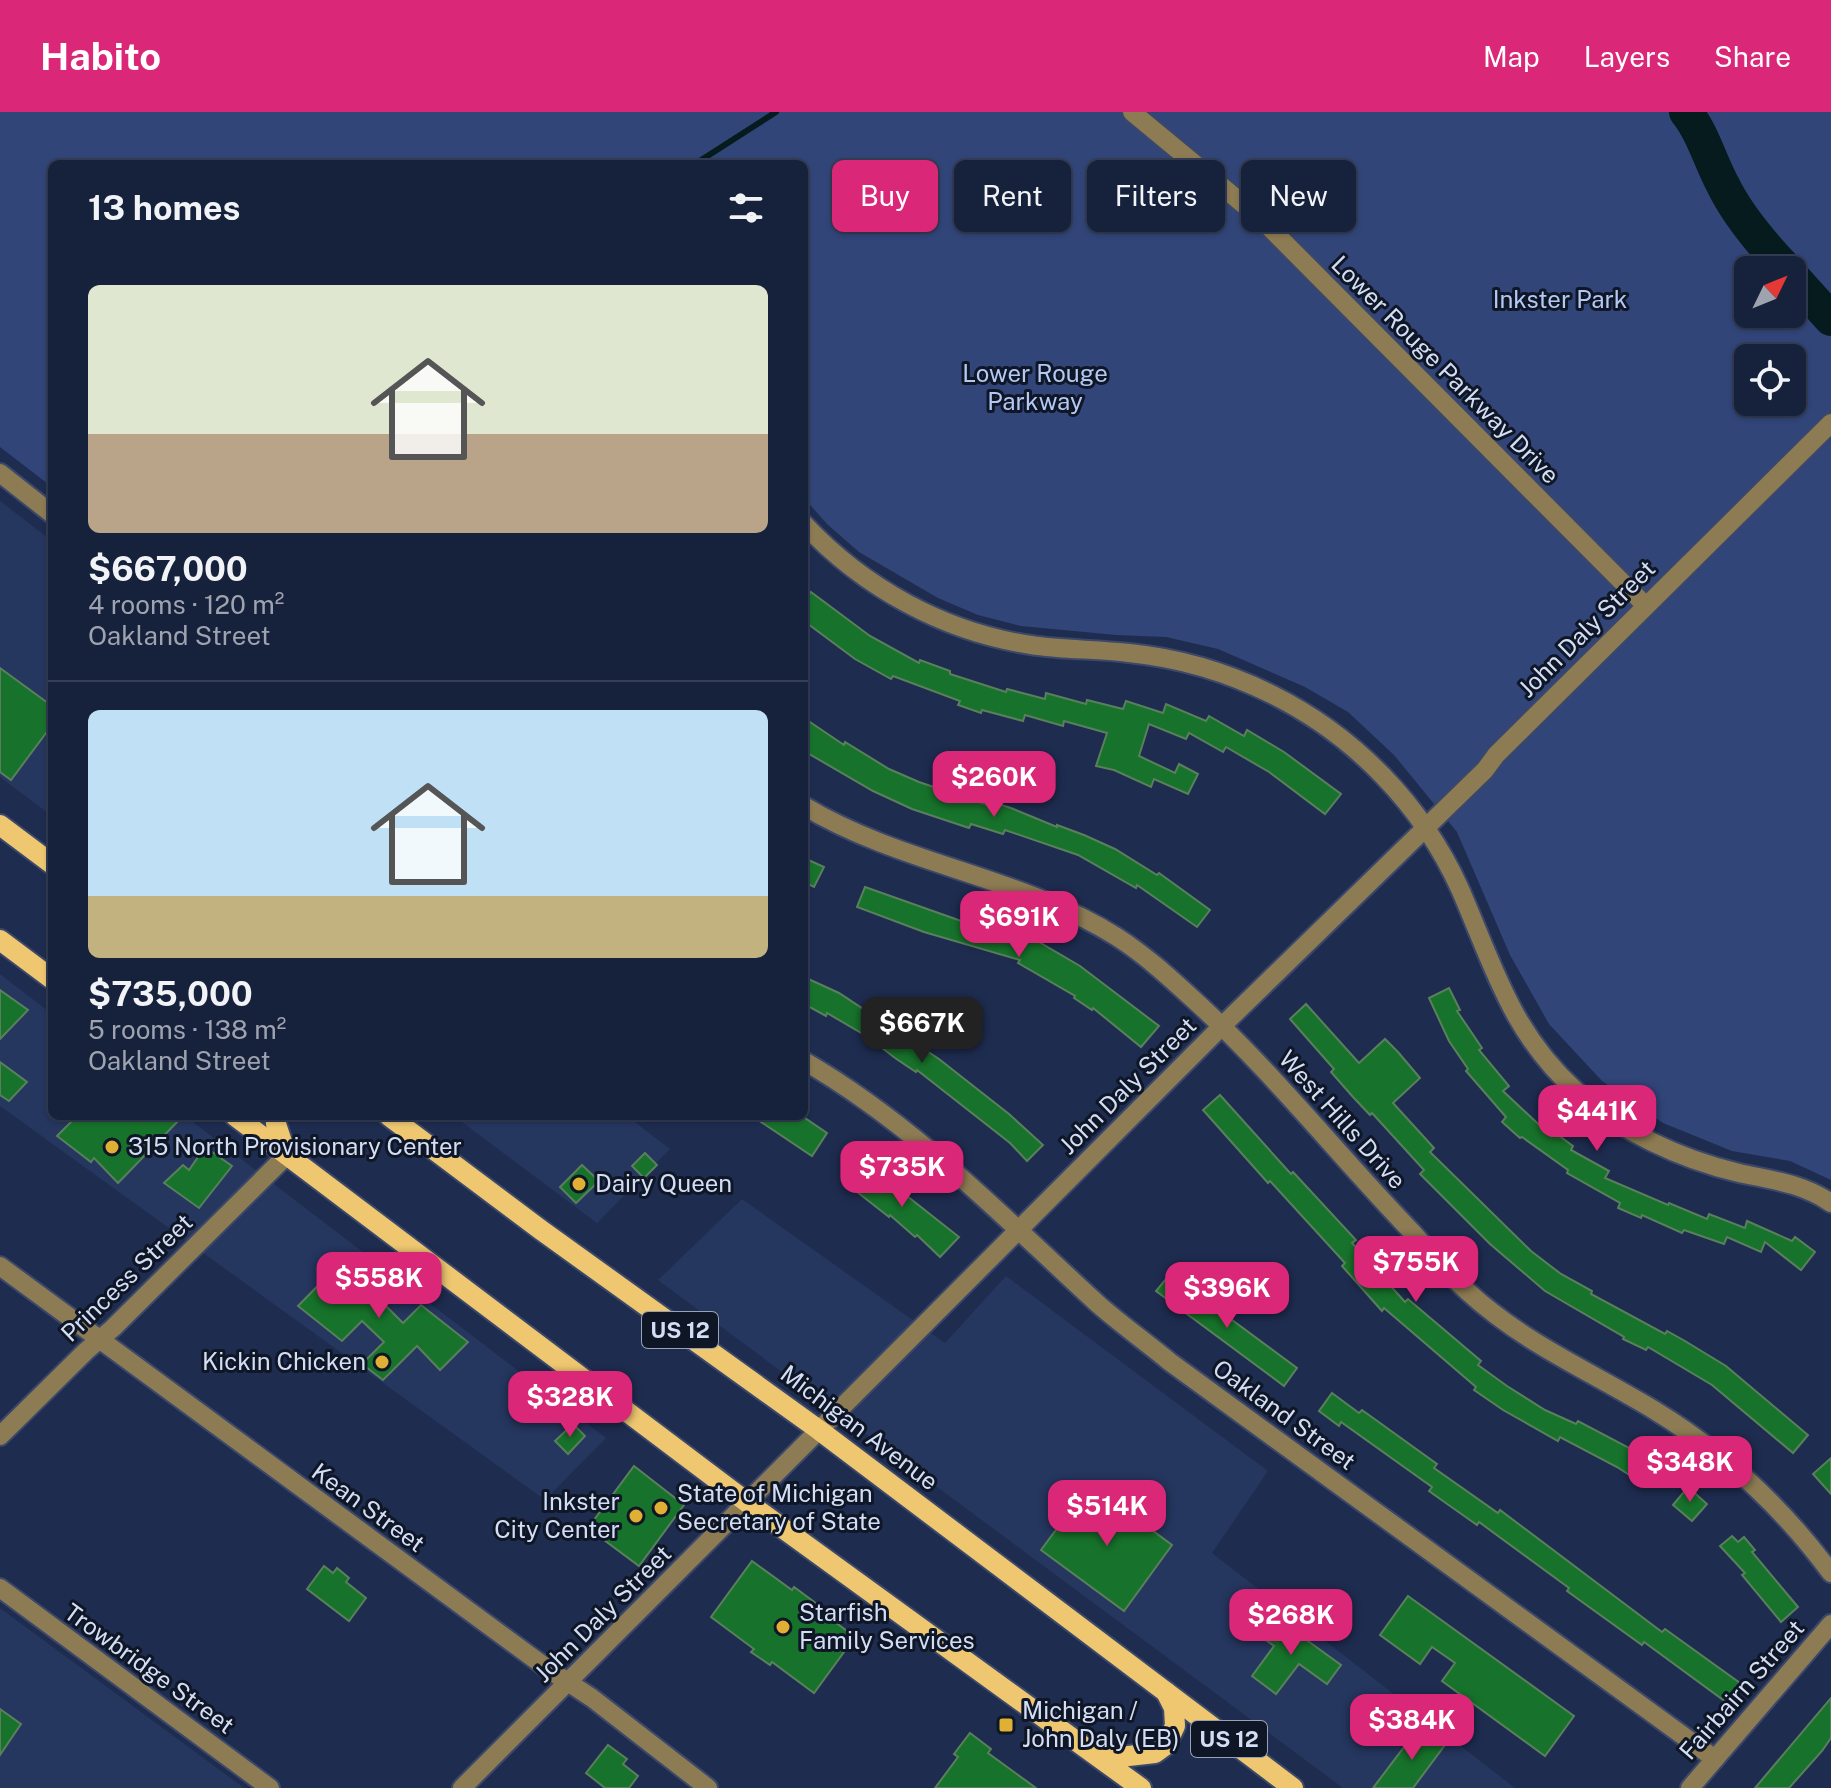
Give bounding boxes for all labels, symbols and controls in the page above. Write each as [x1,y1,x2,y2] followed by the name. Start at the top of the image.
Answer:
[40,34,161,79] text: Habito
[1483,40,1540,73] text: Map
[1584,40,1670,73] text: Layers
[1714,40,1791,73] text: Share
[832,160,938,232] chip: Buy
[954,160,1071,232] chip: Rent
[1087,160,1225,232] chip: Filters
[1241,160,1356,232] chip: New
[724,186,768,230] icon: filters
[88,188,240,228] text: 13 homes
[1326,250,1565,489] street label: Lower Rouge Parkway Drive
[1734,256,1806,328] north arrow
[1734,256,1806,416] map controls
[1493,285,1627,313] park label: Inkster Park
[356,337,500,481] icon: home
[1734,344,1806,416] button: locate
[962,359,1108,415] park label: Lower Rouge Parkway
[88,549,248,589] text: $667,000
[1512,554,1660,702] street label: John Daly Street
[88,589,284,620] text: 4 rooms · 120 m²
[88,620,271,651] text: Oakland Street
[938,751,1050,819] pin: $260K
[951,761,1037,792] text: $260K
[356,762,500,906] icon: home
[963,891,1075,959] pin: $691K
[978,901,1060,932] text: $691K
[88,974,253,1014] text: $735,000
[866,997,978,1065] pin: $667K
[879,1007,965,1038] text: $667K
[1053,1011,1201,1159] street label: John Daly Street
[88,1014,286,1045] text: 5 rooms · 138 m²
[88,1045,271,1076] text: Oakland Street
[1273,1045,1412,1194] street label: West Hills Drive
[1541,1085,1653,1153] pin: $441K
[1556,1095,1638,1126] text: $441K
[128,1132,462,1160] place label: 315 North Provisionary Center
[103,1138,121,1156] marker: 315 North Provisionary Center
[846,1141,958,1209] pin: $735K
[858,1151,946,1182] text: $735K
[595,1169,732,1197] place label: Dairy Queen
[570,1175,588,1193] marker: Dairy Queen
[55,1208,198,1347] street label: Princess Street
[1360,1236,1472,1304] pin: $755K
[1372,1246,1460,1277] text: $755K
[323,1252,435,1320] pin: $558K
[335,1262,423,1293] text: $558K
[1171,1262,1283,1330] pin: $396K
[1183,1272,1271,1303] text: $396K
[642,1312,718,1348] road number: US 12
[202,1347,366,1375] place label: Kickin Chicken
[373,1353,391,1371] marker: Kickin Chicken
[1208,1353,1361,1475] street label: Oakland Street
[775,1359,944,1495] street label: Michigan Avenue
[514,1371,626,1439] pin: $328K
[526,1381,614,1412] text: $328K
[1634,1436,1746,1504] pin: $348K
[1646,1446,1734,1477] text: $348K
[307,1457,430,1557] street label: Kean Street
[677,1479,881,1535] place label: State of Michigan Secretary of State
[1051,1480,1163,1548] pin: $514K
[494,1487,620,1543] place label: Inkster City Center
[1066,1490,1148,1521] text: $514K
[652,1499,670,1517] marker: State of Michigan Secretary of State
[627,1507,645,1525] marker: Inkster City Center
[528,1539,676,1687] street label: John Daly Street
[1235,1589,1347,1657] pin: $268K
[59,1597,240,1739] street label: Trowbridge Street
[799,1598,975,1654] place label: Starfish Family Services
[1247,1599,1335,1630] text: $268K
[1673,1614,1809,1765] street label: Fairbairn Street
[774,1618,792,1636] marker: Starfish Family Services
[1356,1694,1468,1762] pin: $384K
[1022,1696,1179,1752] place label: Michigan / John Daly (EB)
[1368,1704,1456,1735] text: $384K
[997,1716,1015,1734] marker: Michigan / John Daly (EB)
[1191,1721,1267,1757] road number: US 12

